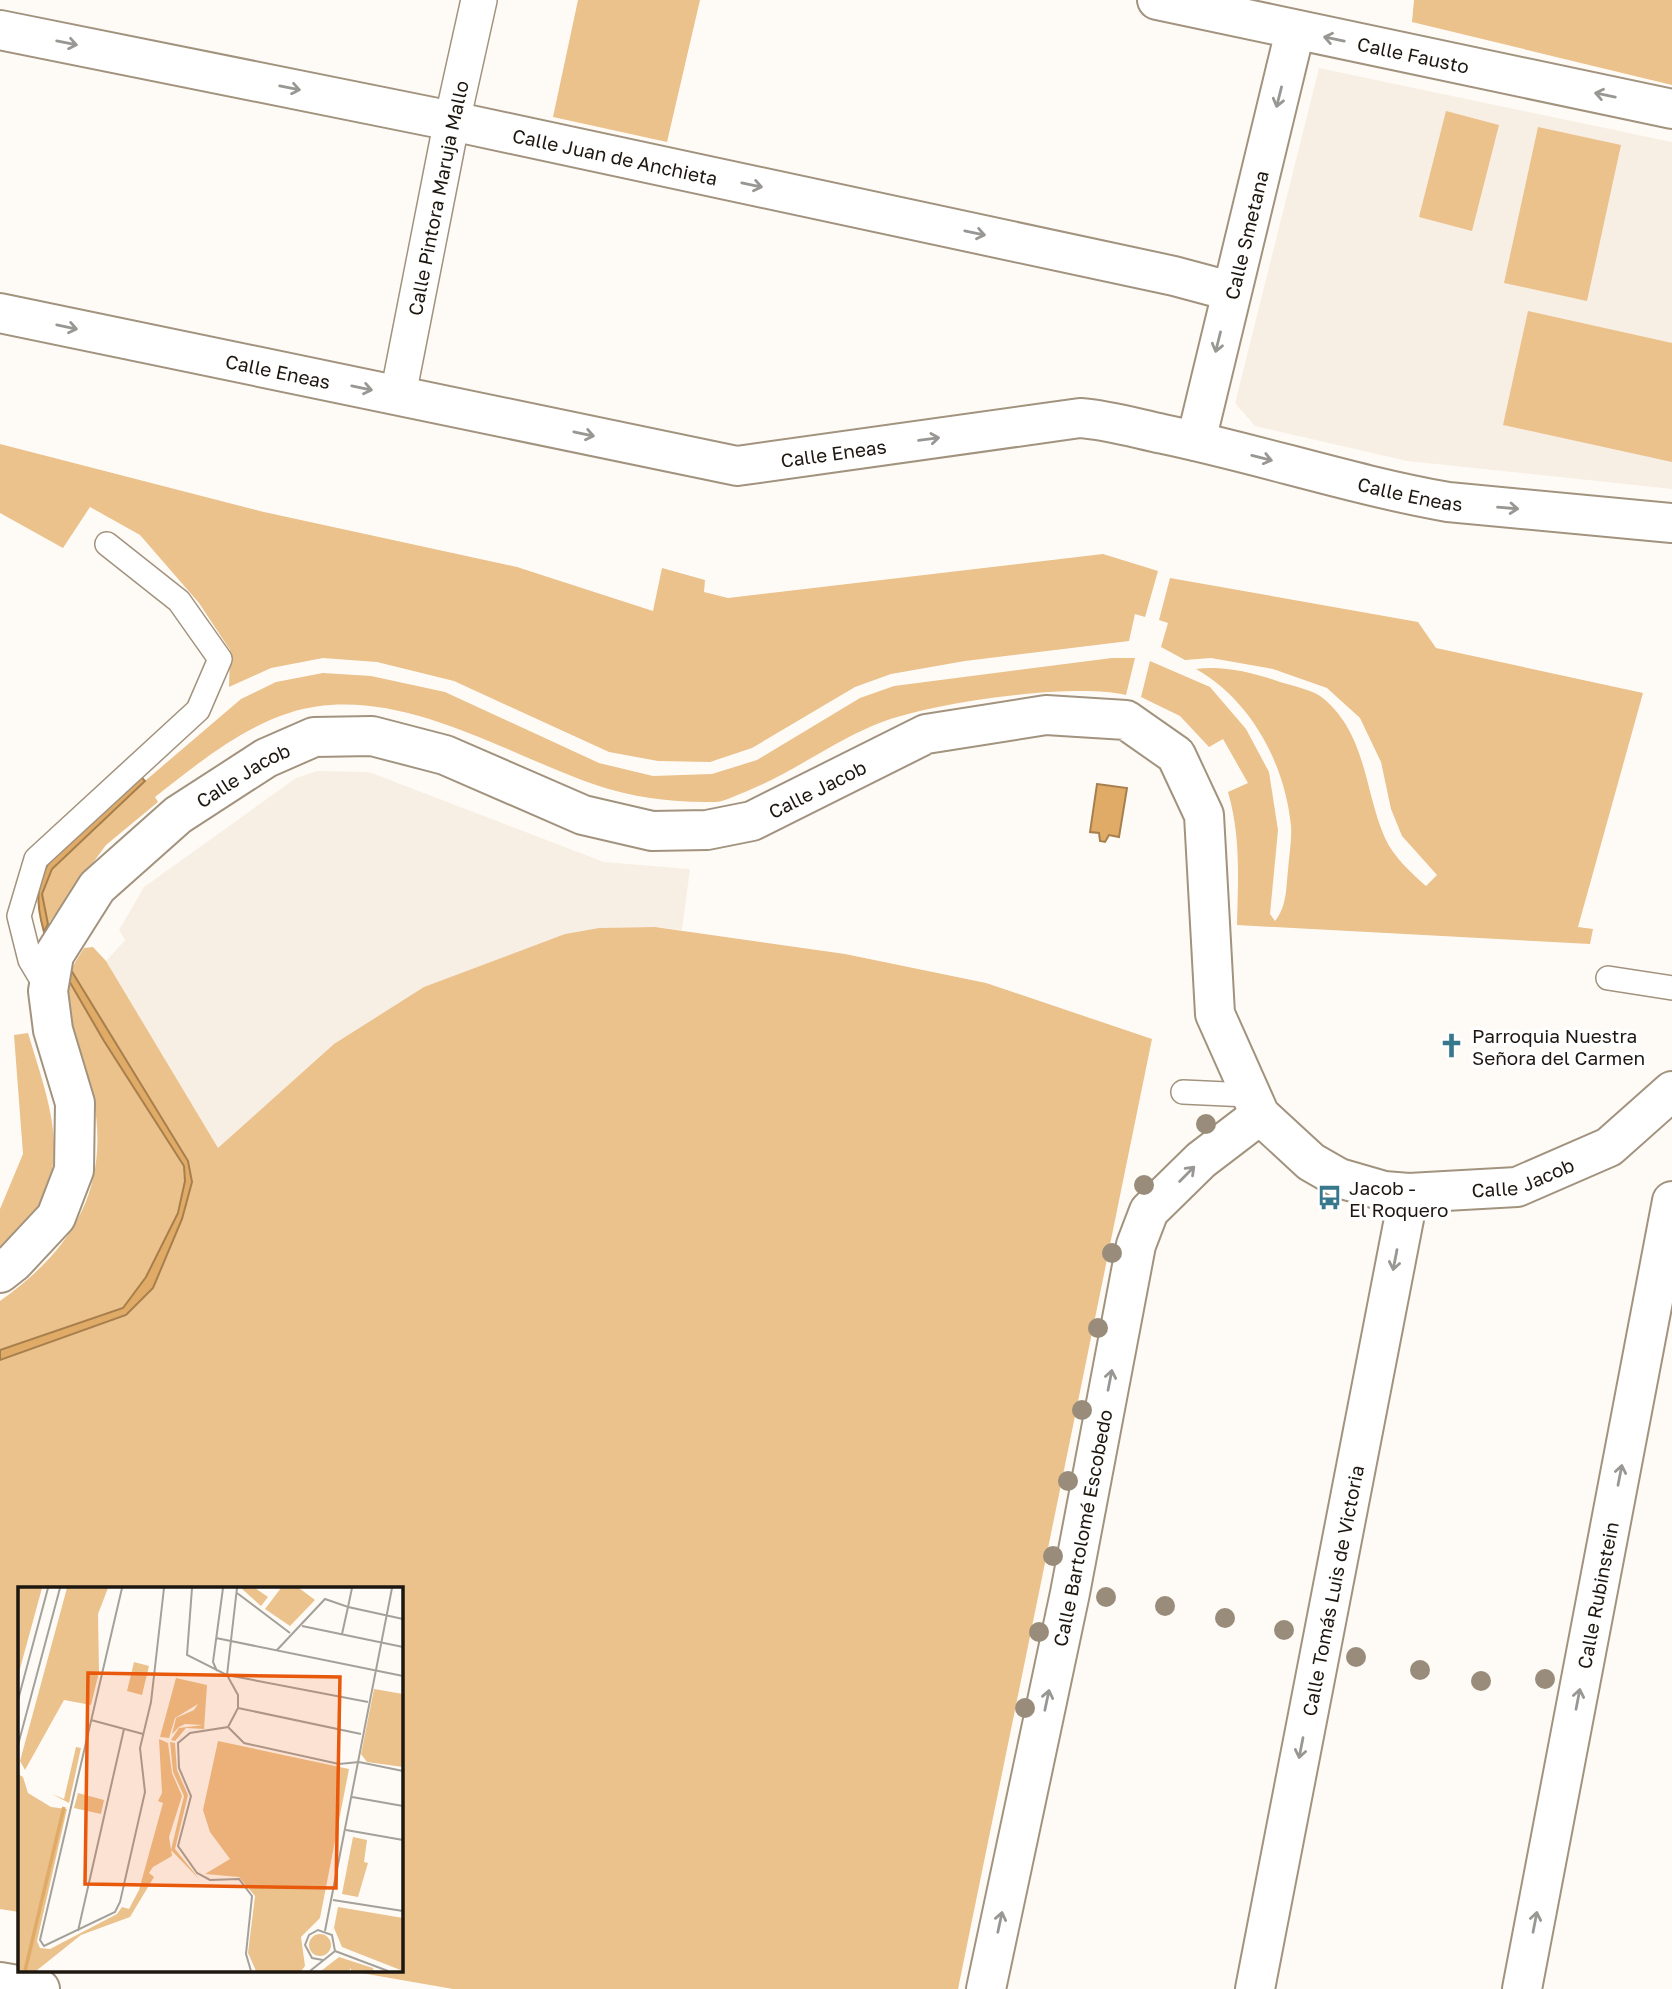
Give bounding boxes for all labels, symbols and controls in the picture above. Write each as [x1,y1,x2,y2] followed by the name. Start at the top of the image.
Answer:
[1355,31,1471,77] street label: Calle Fausto
[1323,32,1346,46] one-way arrow
[55,37,78,51] one-way arrow
[402,78,472,317] street label: Calle Pintora Maruja Mallo
[278,82,301,96] one-way arrow
[1272,85,1285,108] one-way arrow
[1594,87,1617,101] one-way arrow
[511,123,720,189] street label: Calle Juan de Anchieta
[1219,168,1272,302] street label: Calle Smetana
[740,179,763,193] one-way arrow
[963,227,986,241] one-way arrow
[55,320,78,334] one-way arrow
[1210,330,1224,353] one-way arrow
[224,349,333,393] street label: Calle Eneas
[350,381,373,395] one-way arrow
[572,428,595,442] one-way arrow
[917,432,940,445] one-way arrow
[779,434,888,471] street label: Calle Eneas
[1250,452,1273,465] one-way arrow
[1355,471,1464,515] street label: Calle Eneas
[1496,502,1519,515] one-way arrow
[191,738,293,812] street label: Calle Jacob
[764,755,870,823] street label: Calle Jacob
[1472,1024,1645,1069] place label: Parroquia Nuestra Señora del Carmen
[1438,1032,1466,1060] church icon: Parroquia Nuestra Señora del Carmen
[1471,1152,1577,1201] street label: Calle Jacob
[1179,1165,1196,1182] one-way arrow
[1349,1176,1448,1221] place label: Jacob - El Roquero
[1315,1184,1343,1212] bus stop icon: Jacob - El Roquero
[1388,1248,1402,1271] one-way arrow
[1104,1369,1118,1392] one-way arrow
[1047,1407,1116,1648] street label: Calle Bartolomé Escobedo
[1297,1463,1368,1718] street label: Calle Tomás Luis de Victoria
[1614,1464,1628,1487] one-way arrow
[1572,1520,1622,1671] street label: Calle Rubinstein
[18,1587,402,1972] inset map
[1572,1688,1586,1711] one-way arrow
[1041,1689,1055,1712] one-way arrow
[1293,1736,1307,1759] one-way arrow
[994,1911,1008,1934] one-way arrow
[1529,1911,1542,1934] one-way arrow

